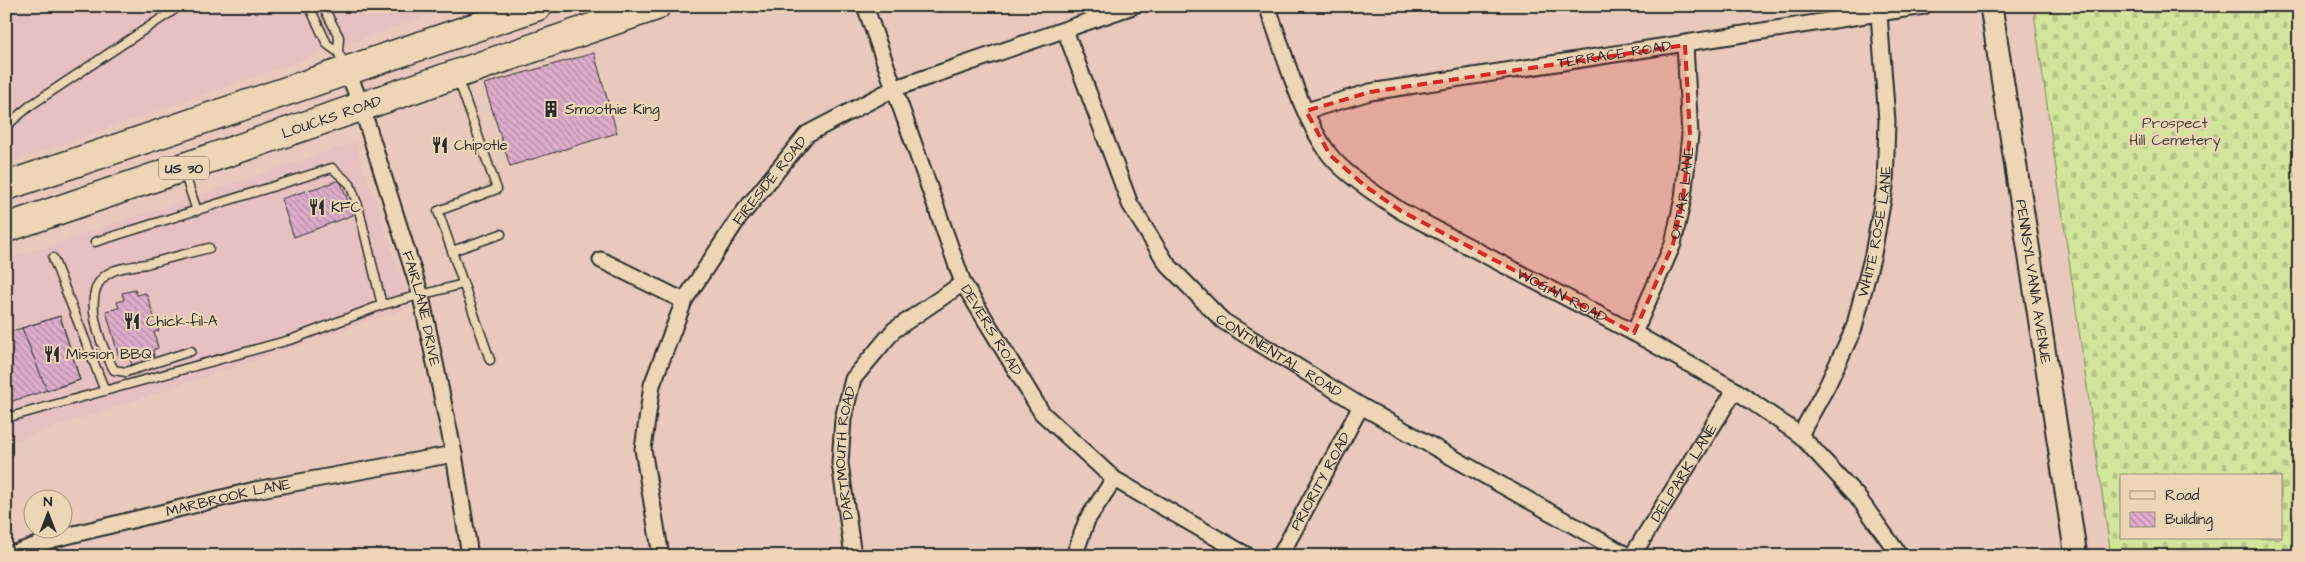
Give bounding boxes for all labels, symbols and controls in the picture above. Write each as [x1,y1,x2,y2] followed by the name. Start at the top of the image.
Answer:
[1556,35,1673,74] street label: TERRACE ROAD
[279,90,385,144] street label: LOUCKS ROAD
[541,99,561,119] building icon: Smoothie King
[565,99,660,121] place label: Smoothie King
[2129,113,2221,152] park label: Prospect Hill Cemetery
[727,132,812,230] street label: FIRESIDE ROAD
[430,135,450,155] restaurant icon: Chipotle
[454,135,508,156] place label: Chipotle
[1664,146,1700,241] street label: OTTAR LANE
[159,156,209,180] road number: US 30
[1852,165,1897,299] street label: WHITE ROSE LANE
[307,197,327,217] restaurant icon: KFC
[331,197,361,218] place label: KFC
[2010,198,2056,366] street label: PENNSYLVANIA AVENUE
[396,248,445,368] street label: FAIRLANE DRIVE
[1513,263,1611,328] street label: WOGAN ROAD
[955,281,1027,380] street label: DEVERS ROAD
[1211,309,1346,403] street label: CONTINENTAL ROAD
[122,311,142,331] restaurant icon: Chick-fil-A
[146,311,218,332] place label: Chick-fil-A
[42,344,62,364] restaurant icon: Mission BBQ
[66,344,152,365] place label: Mission BBQ
[829,384,862,521] street label: DARTMOUTH ROAD
[1646,420,1723,526] street label: DELPARK LANE
[1286,428,1356,534] street label: PRIORITY ROAD
[164,474,293,522] street label: MARBROOK LANE
[2120,474,2282,540] legend
[2165,485,2200,506] text: Road
[22,490,72,540] north arrow
[44,492,53,512] text: N
[2165,509,2213,531] text: Building

